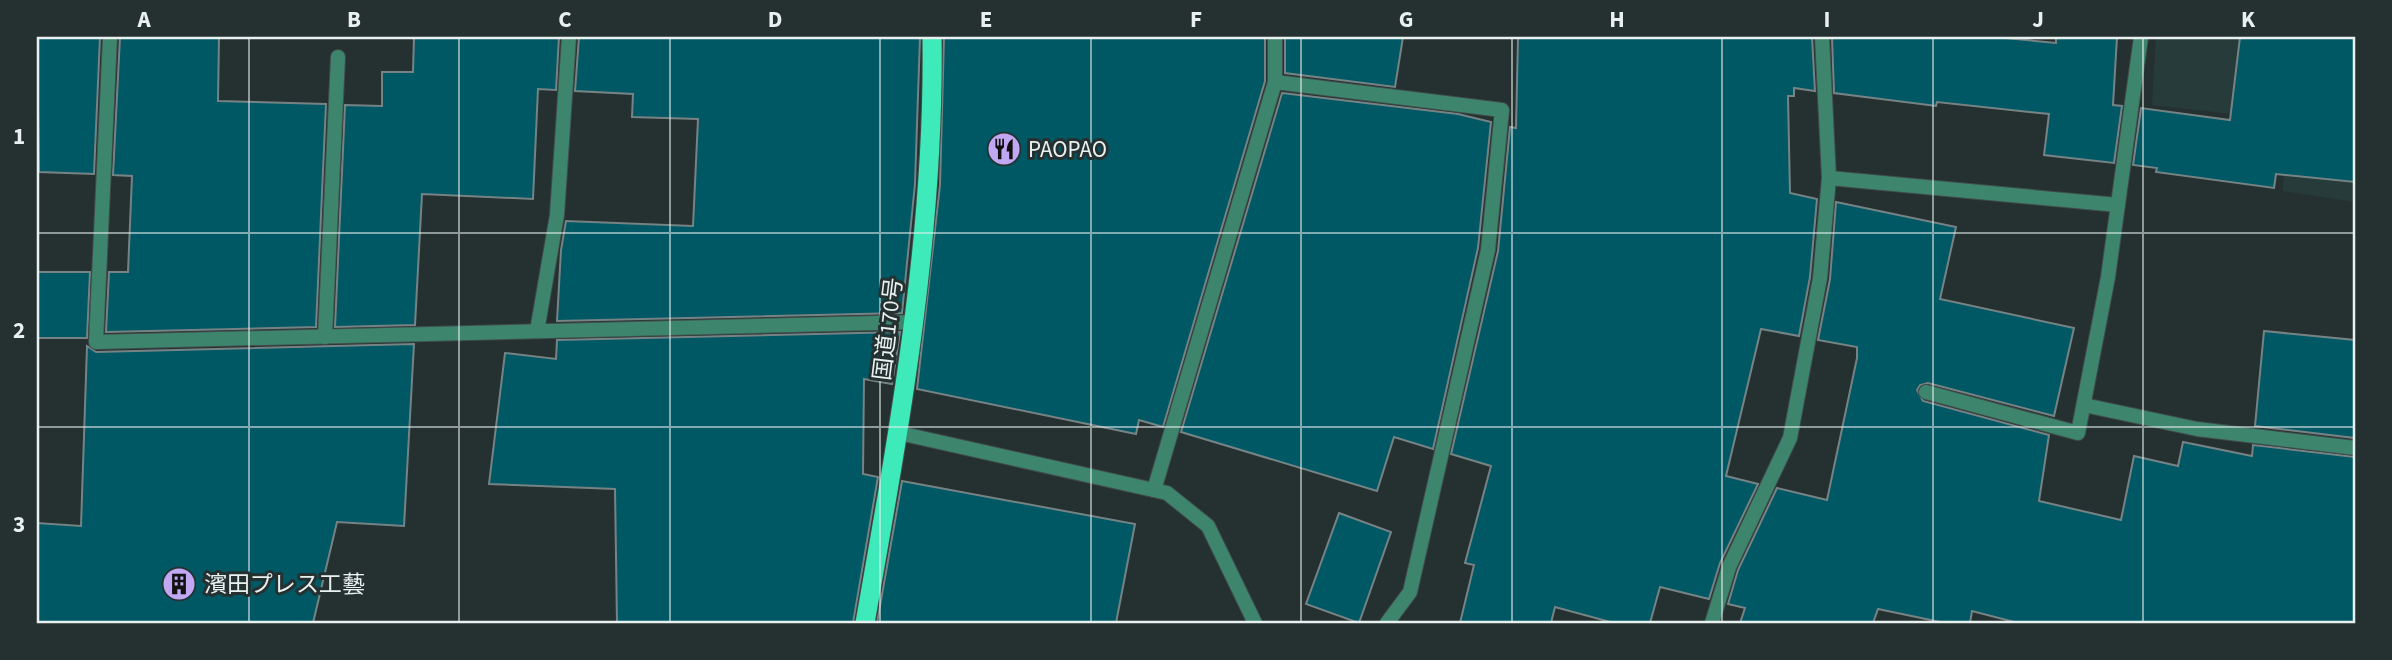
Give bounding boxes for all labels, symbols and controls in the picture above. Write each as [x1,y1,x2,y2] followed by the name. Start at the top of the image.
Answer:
[136,3,151,36] text: A
[347,3,361,36] text: B
[558,3,572,36] text: C
[768,3,782,36] text: D
[980,3,992,36] text: E
[1190,3,1202,36] text: F
[1399,3,1413,36] text: G
[1609,3,1625,36] text: H
[1824,3,1830,36] text: I
[2032,3,2044,36] text: J
[2241,3,2256,36] text: K
[13,120,25,153] text: 1
[985,130,1023,168] restaurant icon: PAOPAO
[1028,133,1107,166] place label: PAOPAO
[865,276,911,382] street label: 国道170号
[13,314,25,347] text: 2
[13,508,25,541] text: 3
[160,565,198,603] building icon: 濱田プレス工藝
[204,568,365,601] place label: 濱田プレス工藝

